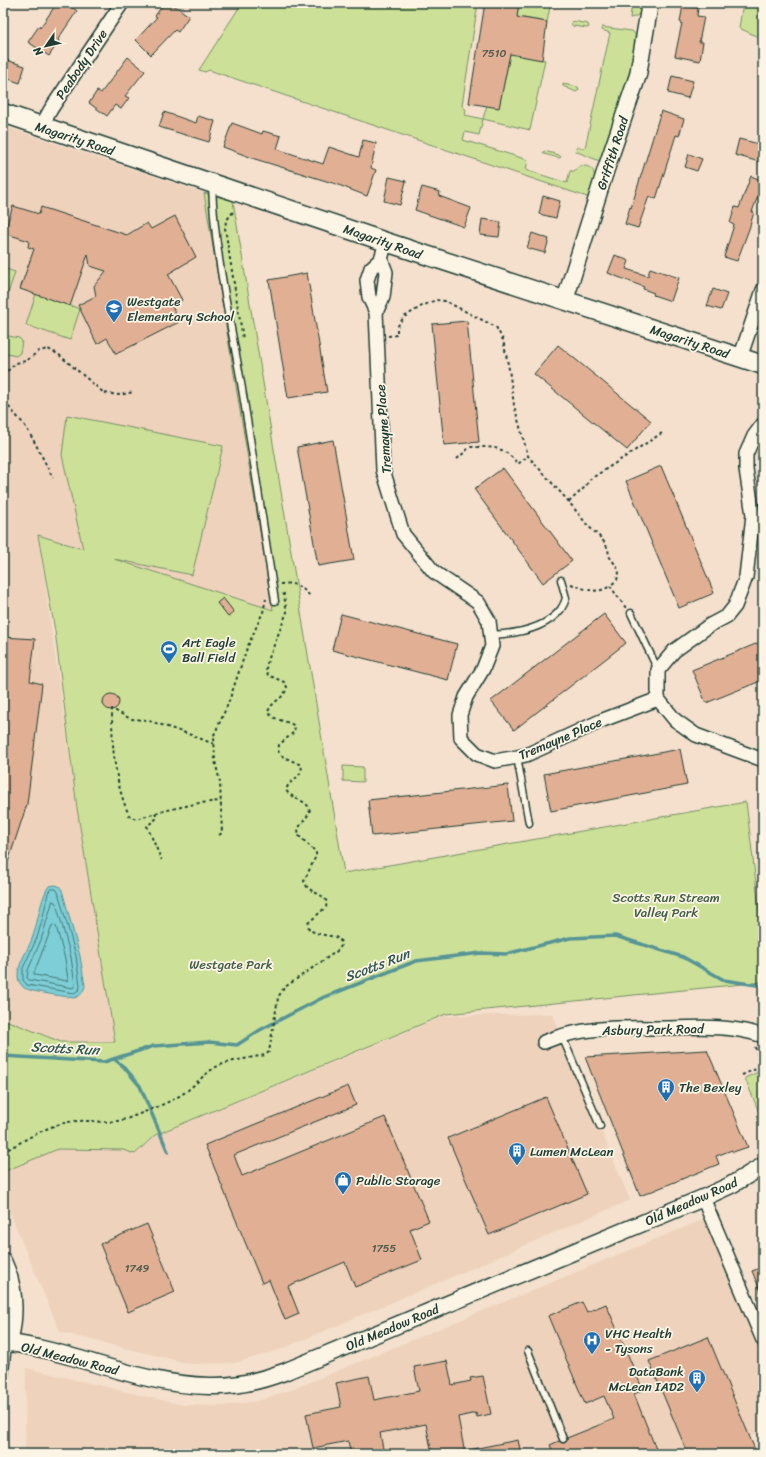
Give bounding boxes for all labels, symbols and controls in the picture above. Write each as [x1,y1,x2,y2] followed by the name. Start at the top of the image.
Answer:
[49,24,114,104] street label: Peabody Drive
[26,26,66,66] north arrow
[28,43,49,61] text: N
[482,44,506,63] house number: 7510
[590,112,635,193] street label: Griffith Road
[32,115,119,162] street label: Magarity Road
[340,217,427,266] street label: Magarity Road
[127,290,235,328] place label: Westgate Elementary School
[104,298,124,323] school or university icon: Westgate Elementary School
[647,318,734,365] street label: Magarity Road
[369,383,398,474] street label: Tremayne Place
[181,631,236,669] place label: Art Eagle Ball Field
[159,639,179,664] sports icon: Art Eagle Ball Field
[515,710,606,766] street label: Tremayne Place
[612,886,720,924] park label: Scotts Run Stream Valley Park
[341,941,415,989] water label: Scotts Run
[189,953,273,976] park label: Westgate Park
[601,1017,705,1042] street label: Asbury Park Road
[30,1034,101,1063] water label: Scotts Run
[679,1076,742,1099] place label: The Bexley
[656,1077,676,1102] building icon: The Bexley
[530,1140,613,1163] place label: Lumen McLean
[507,1141,527,1166] building icon: Lumen McLean
[356,1169,441,1192] place label: Public Storage
[333,1170,353,1195] shop icon: Public Storage
[641,1170,742,1232] street label: Old Meadow Road
[372,1239,396,1258] house number: 1755
[125,1259,150,1278] house number: 1749
[342,1297,444,1358] street label: Old Meadow Road
[605,1322,672,1360] place label: VHC Health - Tysons
[582,1330,602,1355] hospital icon: VHC Health - Tysons
[19,1335,122,1382] street label: Old Meadow Road
[608,1360,684,1398] place label: DataBank McLean IAD2
[687,1368,707,1393] building icon: DataBank McLean IAD2

